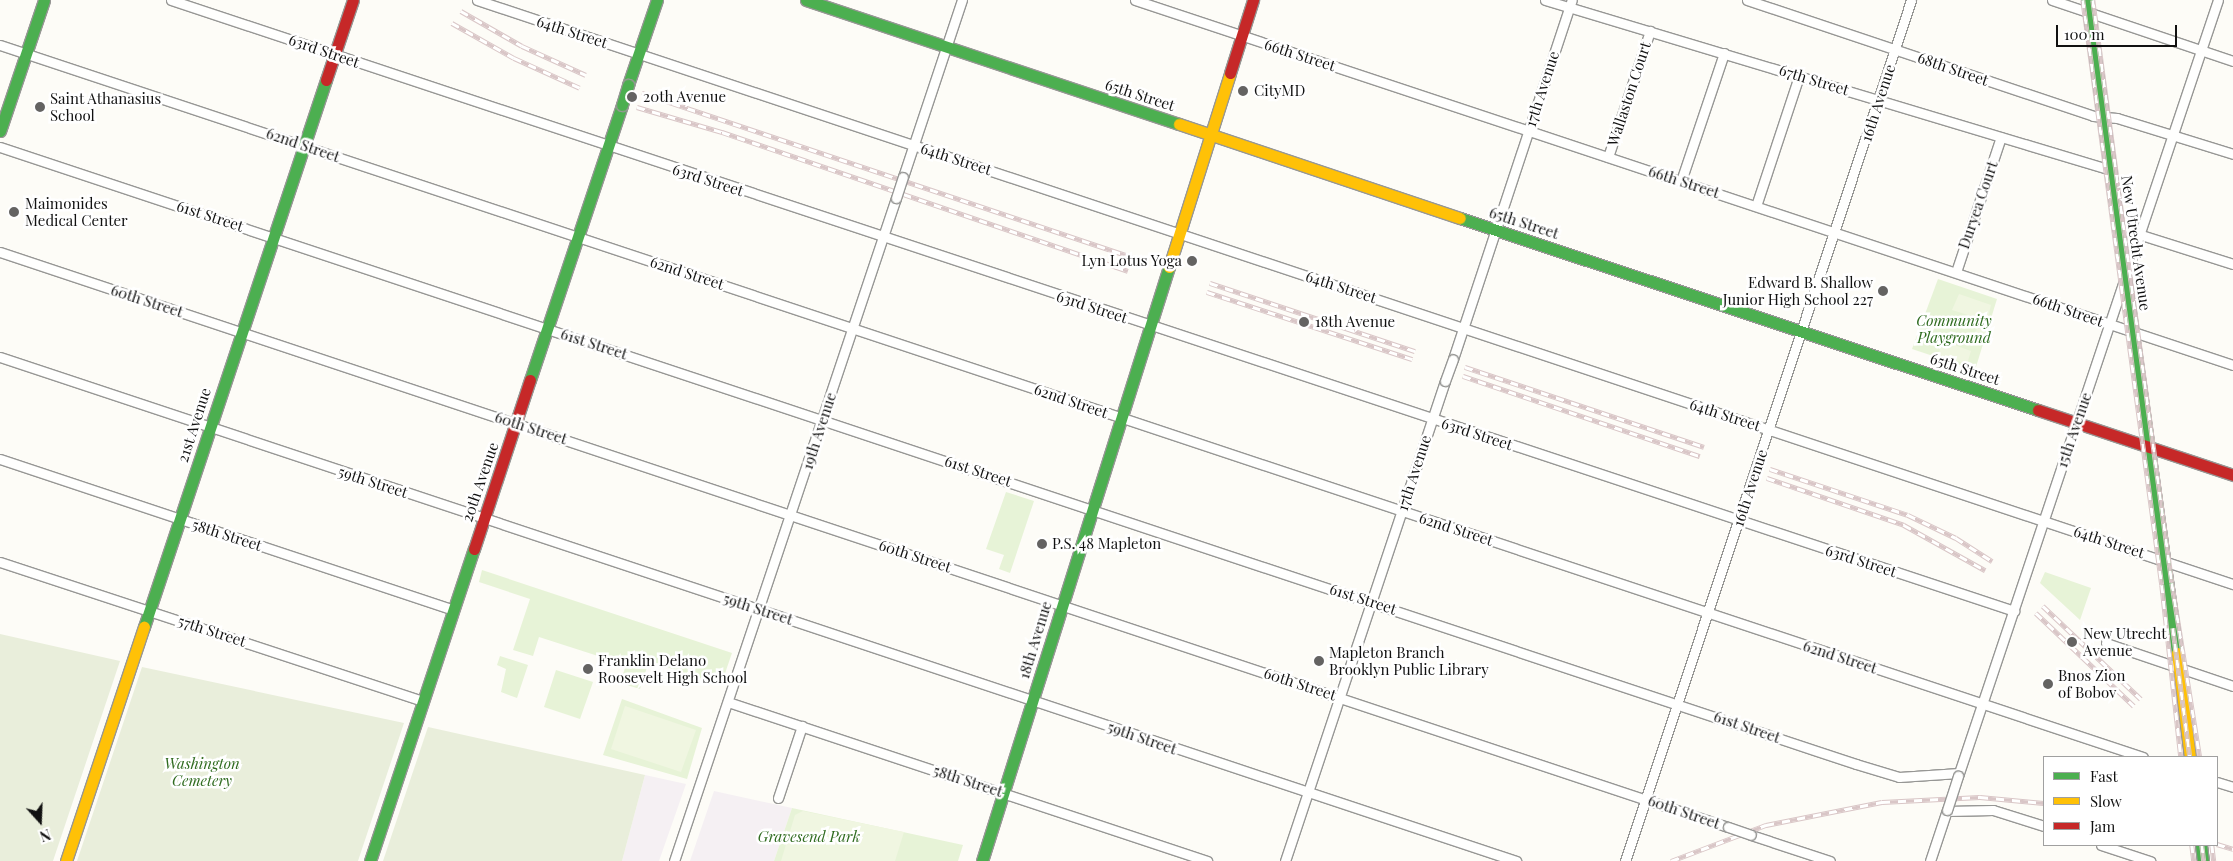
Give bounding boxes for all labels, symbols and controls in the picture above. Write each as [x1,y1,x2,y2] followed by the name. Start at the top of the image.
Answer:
[534,12,610,52] street label: 64th Street
[2058,15,2179,47] scale bar
[2064,24,2105,44] text: 100 m
[286,31,362,71] street label: 63rd Street
[1262,35,1338,75] street label: 66th Street
[1604,40,1654,148] street label: Wallaston Court
[1915,48,1991,90] street label: 68th Street
[1521,49,1563,129] street label: 17th Avenue
[1777,61,1851,99] street label: 67th Street
[1857,62,1899,144] street label: 16th Avenue
[1103,75,1177,115] street label: 65th Street
[1254,82,1305,100] place label: CityMD
[1236,84,1250,98] marker: CityMD
[643,88,727,106] place label: 20th Avenue
[50,89,162,124] place label: Saint Athanasius School
[625,90,639,104] marker: 20th Avenue
[34,101,46,113] marker: Saint Athanasius School
[264,124,342,166] street label: 62nd Street
[918,139,994,179] street label: 64th Street
[1955,159,2001,251] street label: Duryea Court
[670,160,746,200] street label: 63rd Street
[1646,162,1722,202] street label: 66th Street
[2118,174,2154,312] street label: New Utrecht Avenue
[25,194,128,229] place label: Maimonides Medical Center
[174,197,246,235] street label: 61st Street
[1487,203,1561,243] street label: 65th Street
[7,205,21,219] marker: Maimonides Medical Center
[1081,252,1182,270] place label: Lyn Lotus Yoga
[648,253,726,293] street label: 62nd Street
[1186,255,1198,267] marker: Lyn Lotus Yoga
[1303,267,1379,307] street label: 64th Street
[1722,273,1873,308] place label: Edward B. Shallow Junior High School 227
[109,281,185,321] street label: 60th Street
[1877,285,1889,297] marker: Edward B. Shallow Junior High School 227
[1054,287,1130,327] street label: 63rd Street
[2030,290,2106,330] street label: 66th Street
[1916,311,1992,346] park label: Community Playground
[1315,313,1396,331] place label: 18th Avenue
[1297,315,1311,329] marker: 18th Avenue
[558,325,630,363] street label: 61st Street
[1928,349,2002,389] street label: 65th Street
[1032,380,1110,422] street label: 62nd Street
[173,385,215,465] street label: 21st Avenue
[798,390,840,472] street label: 19th Avenue
[2053,390,2095,470] street label: 15th Avenue
[1687,395,1763,435] street label: 64th Street
[493,408,569,448] street label: 60th Street
[1439,414,1515,454] street label: 63rd Street
[1393,433,1435,513] street label: 17th Avenue
[458,440,502,524] street label: 20th Avenue
[1729,447,1771,529] street label: 16th Avenue
[942,452,1014,490] street label: 61st Street
[336,462,410,502] street label: 59th Street
[1417,509,1495,549] street label: 62nd Street
[190,515,264,555] street label: 58th Street
[2071,522,2147,562] street label: 64th Street
[1052,535,1161,553] place label: P.S. 48 Mapleton
[877,536,953,576] street label: 60th Street
[1036,538,1048,550] marker: P.S. 48 Mapleton
[1823,541,1899,581] street label: 63rd Street
[1327,580,1399,618] street label: 61st Street
[721,589,795,629] street label: 59th Street
[1015,599,1055,681] street label: 18th Avenue
[176,612,248,650] street label: 57th Street
[2083,624,2167,659] place label: New Utrecht Avenue
[2065,635,2079,649] marker: New Utrecht Avenue
[1801,637,1879,677] street label: 62nd Street
[1329,643,1489,678] place label: Mapleton Branch Brooklyn Public Library
[598,651,748,686] place label: Franklin Delano Roosevelt High School
[1313,655,1325,667] marker: Mapleton Branch Brooklyn Public Library
[582,663,594,675] marker: Franklin Delano Roosevelt High School
[1262,664,1338,704] street label: 60th Street
[2058,666,2125,701] place label: Bnos Zion of Bobov
[2042,678,2054,690] marker: Bnos Zion of Bobov
[1711,707,1783,747] street label: 61st Street
[1105,718,1179,758] street label: 59th Street
[164,754,240,789] park label: Washington Cemetery
[2043,756,2218,846] legend
[931,761,1005,801] street label: 58th Street
[2090,766,2118,786] text: Fast
[1646,791,1722,833] street label: 60th Street
[2090,791,2122,811] text: Slow
[15,796,65,846] north arrow
[2090,816,2115,836] text: Jam
[37,825,53,846] text: N
[758,828,860,846] park label: Gravesend Park

